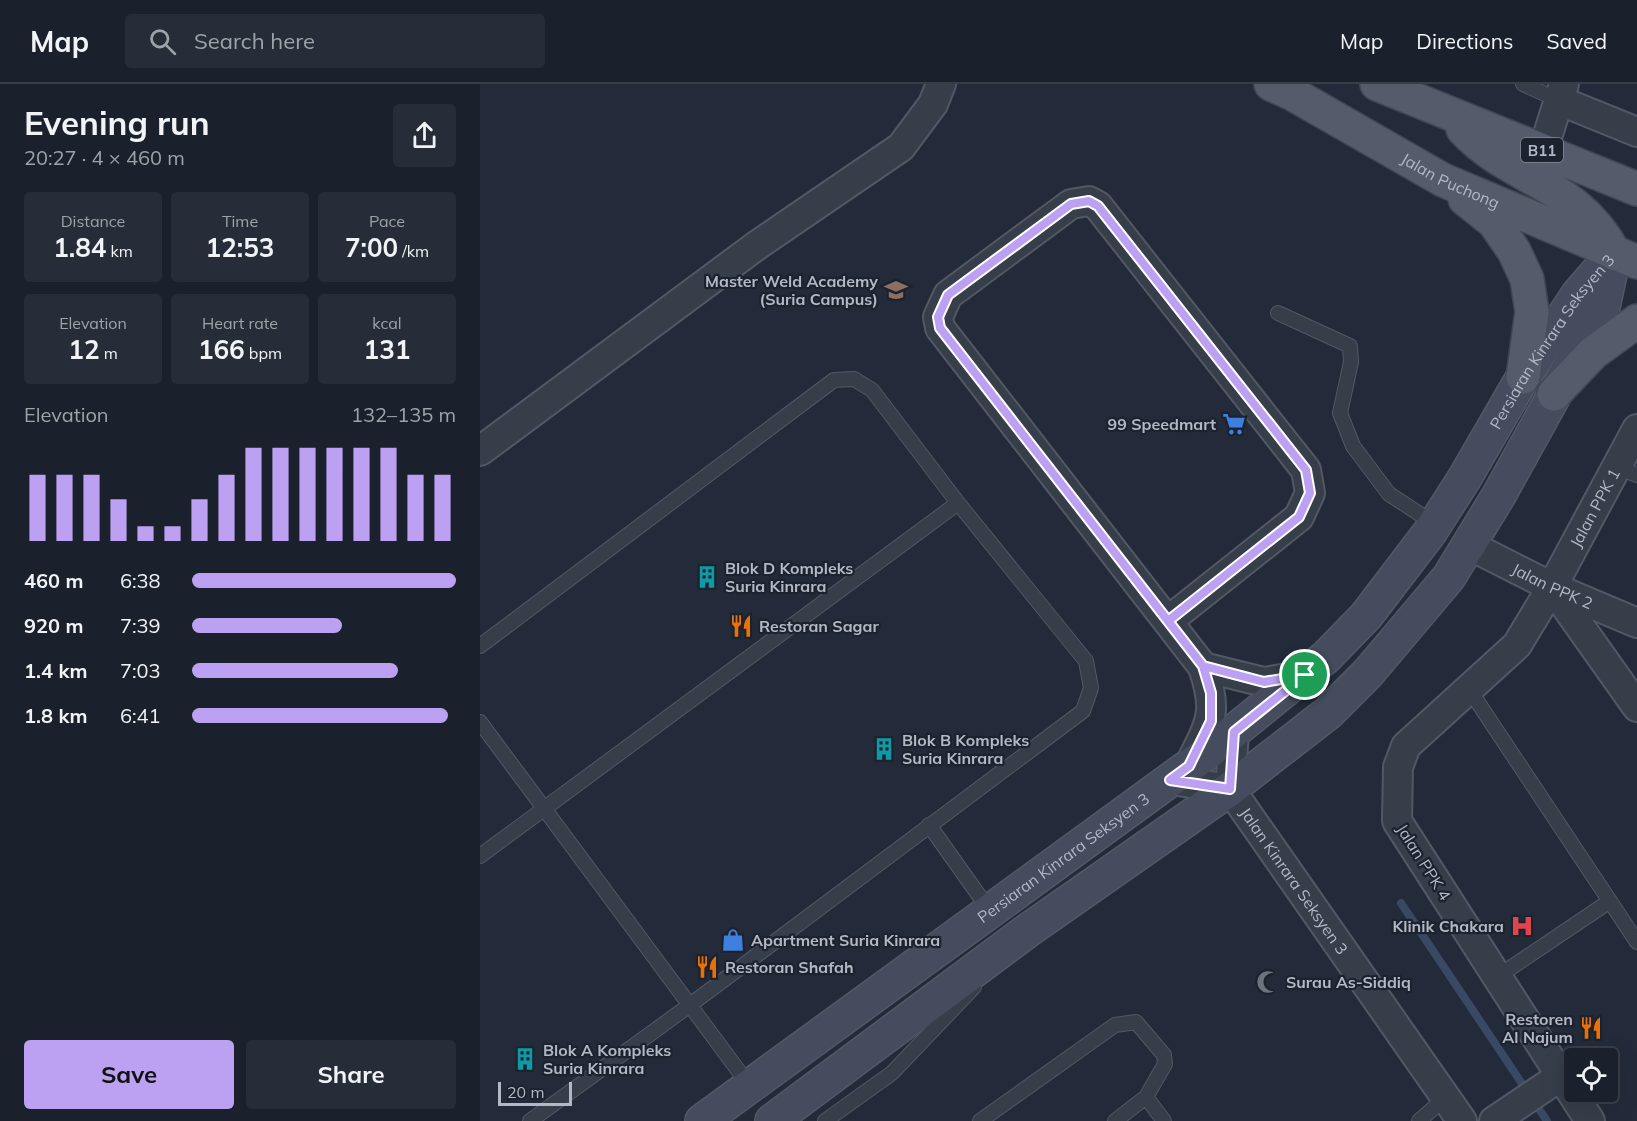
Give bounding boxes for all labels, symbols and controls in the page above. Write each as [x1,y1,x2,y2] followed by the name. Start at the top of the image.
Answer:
[125,14,545,68] search box
[30,24,89,59] text: Map
[146,25,179,58] icon: search
[194,27,315,55] text: Search here
[1340,28,1383,54] text: Map
[1416,28,1513,54] text: Directions
[1546,28,1607,54] text: Saved
[24,102,210,143] text: Evening run
[393,104,456,167] button: share
[1521,138,1563,162] road number: B11
[24,145,185,170] text: 20:27 · 4 × 460 m
[1398,148,1503,213] street label: Jalan Puchong
[61,211,125,231] text: Distance
[222,211,258,231] text: Time
[369,211,405,231] text: Pace
[53,231,106,264] text: 1.84
[206,231,274,264] text: 12:53
[345,231,398,264] text: 7:00
[106,241,133,261] text: km
[398,241,429,261] text: /km
[1485,250,1619,433] street label: Persiaran Kinrara Seksyen 3
[705,271,878,309] place label: Master Weld Academy (Suria Campus)
[883,277,909,303] school or university icon: Master Weld Academy (Suria Campus)
[59,313,127,333] text: Elevation
[202,313,278,333] text: Heart rate
[372,313,402,333] text: kcal
[68,333,99,366] text: 12
[198,333,245,366] text: 166
[364,333,410,366] text: 131
[99,343,118,363] text: m
[245,343,282,363] text: bpm
[24,402,109,427] text: Elevation
[351,402,456,427] text: 132–135 m
[1221,411,1247,437] supermarket icon: 99 Speedmart
[1108,414,1216,434] place label: 99 Speedmart
[1565,465,1624,551] street label: Jalan PPK 1
[725,558,853,596] place label: Blok D Kompleks Suria Kinrara
[1509,559,1596,613] street label: Jalan PPK 2
[694,564,720,590] building icon: Blok D Kompleks Suria Kinrara
[24,568,83,593] text: 460 m
[120,568,161,593] text: 6:38
[24,613,83,638] text: 920 m
[120,613,161,638] text: 7:39
[728,613,754,639] restaurant icon: Restoran Sagar
[759,616,879,636] place label: Restoran Sagar
[1279,649,1330,700] pin
[24,658,87,683] text: 1.4 km
[120,658,161,683] text: 7:03
[1288,658,1321,691] icon: arrive
[24,703,87,728] text: 1.8 km
[120,703,161,728] text: 6:41
[902,730,1029,768] place label: Blok B Kompleks Suria Kinrara
[871,736,897,762] building icon: Blok B Kompleks Suria Kinrara
[973,788,1153,927] street label: Persiaran Kinrara Seksyen 3
[1236,803,1352,958] street label: Jalan Kinrara Seksyen 3
[1393,820,1456,904] street label: Jalan PPK 4
[1509,913,1535,939] hospital icon: Klinik Chakara
[1393,916,1504,936] place label: Klinik Chakara
[720,927,746,953] shop icon: Apartment Suria Kinrara
[751,930,940,950] place label: Apartment Suria Kinrara
[694,954,720,980] restaurant icon: Restoran Shafah
[725,957,854,977] place label: Restoran Shafah
[1255,969,1281,995] mosque icon: Surau As-Siddiq
[1286,972,1411,992] place label: Surau As-Siddiq
[1502,1009,1573,1047] place label: Restoren Al Najum
[1578,1015,1604,1041] restaurant icon: Restoren Al Najum
[24,1040,234,1109] button: Save
[246,1040,456,1109] button: Share
[543,1040,671,1078] place label: Blok A Kompleks Suria Kinrara
[512,1046,538,1072] building icon: Blok A Kompleks Suria Kinrara
[1564,1048,1618,1102] map controls
[1564,1048,1618,1102] button: locate
[498,1079,572,1106] scale bar
[507,1082,544,1102] text: 20 m

